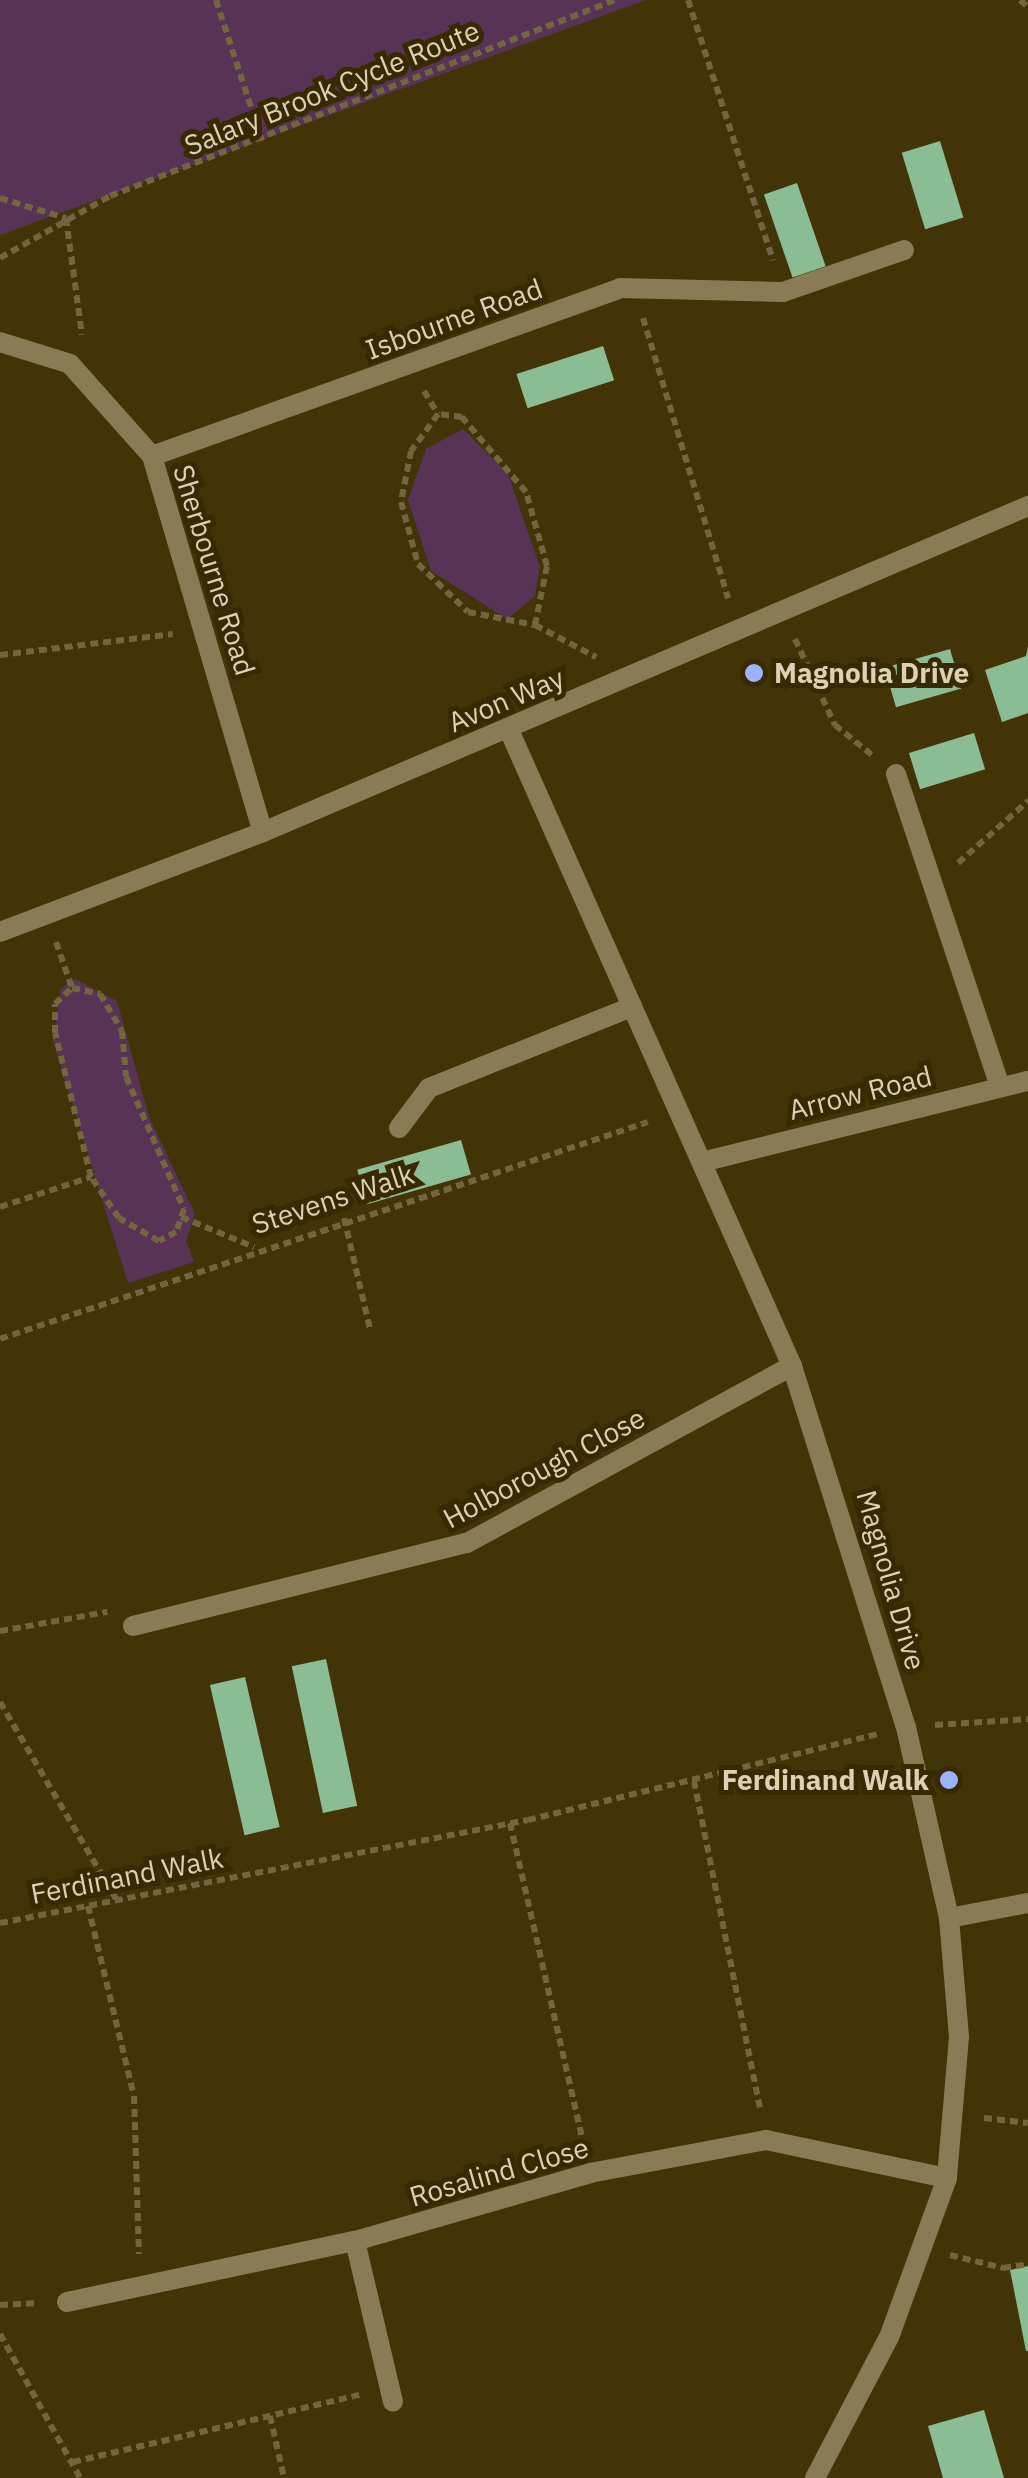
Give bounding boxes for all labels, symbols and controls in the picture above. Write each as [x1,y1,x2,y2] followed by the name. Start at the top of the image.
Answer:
[180,13,484,163] street label: Salary Brook Cycle Route
[361,272,547,366] street label: Isbourne Road
[166,461,262,679] street label: Sherbourne Road
[774,656,969,690] place label: Magnolia Drive
[443,661,569,739] street label: Avon Way
[743,662,765,684] marker: Magnolia Drive
[785,1059,935,1127] street label: Arrow Road
[248,1157,418,1241] street label: Stevens Walk
[437,1401,651,1535] street label: Holborough Close
[849,1486,933,1674] street label: Magnolia Drive
[722,1763,929,1797] place label: Ferdinand Walk
[938,1769,960,1791] marker: Ferdinand Walk
[28,1841,226,1911] street label: Ferdinand Walk
[406,2130,592,2214] street label: Rosalind Close

